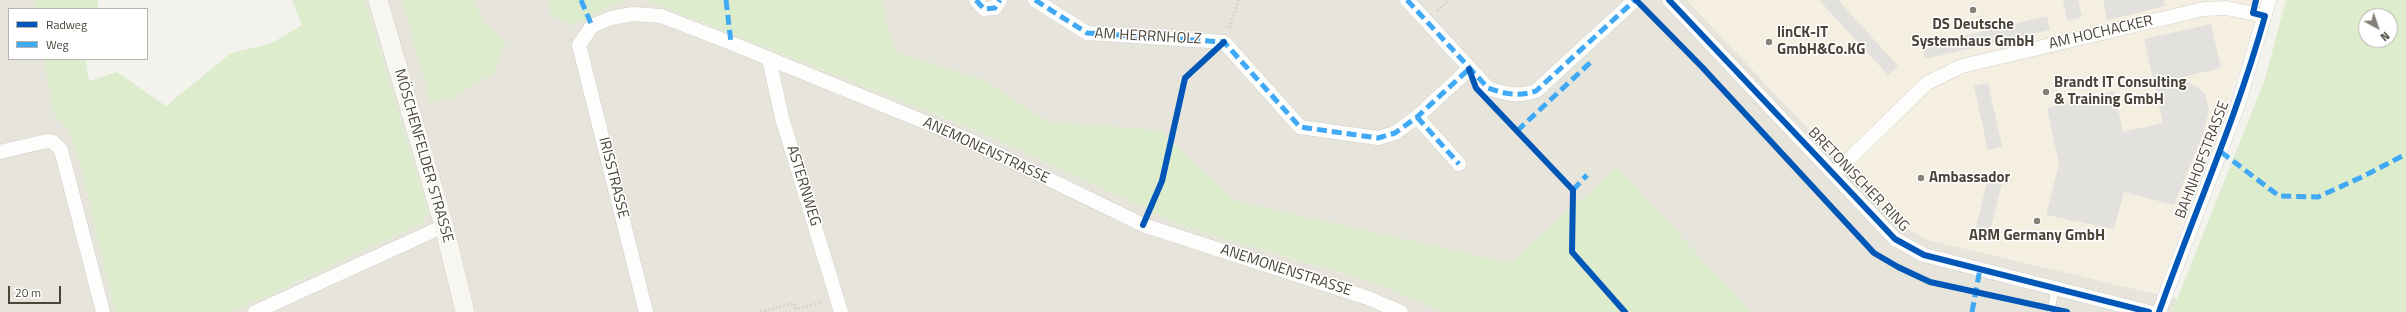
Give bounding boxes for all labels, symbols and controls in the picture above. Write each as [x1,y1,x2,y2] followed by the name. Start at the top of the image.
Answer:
[1968,5,1978,15] marker: DS Deutsche Systemhaus GmbH
[8,8,148,60] legend
[2358,8,2398,48] north arrow
[2047,12,2155,54] street label: AM HOCHACKER
[46,15,87,34] text: Radweg
[1912,16,2034,51] place label: DS Deutsche Systemhaus GmbH
[1777,24,1865,59] place label: linCK-IT GmbH&Co.KG
[1094,25,1202,49] street label: AM HERRNHOLZ
[2377,28,2393,45] text: N
[46,35,69,54] text: Weg
[1764,37,1774,47] marker: linCK-IT GmbH&Co.KG
[390,67,456,245] street label: MÖSCHENFELDER STRASSE
[2054,74,2187,109] place label: Brandt IT Consulting & Training GmbH
[2041,87,2051,97] marker: Brandt IT Consulting & Training GmbH
[2172,99,2234,221] street label: BAHNHOFSTRASSE
[920,114,1052,188] street label: ANEMONENSTRASSE
[1804,124,1912,236] street label: BRETONISCHER RING
[594,135,632,221] street label: IRISSTRASSE
[782,144,824,228] street label: ASTERNWEG
[1929,169,2010,187] place label: Ambassador
[1916,173,1926,183] marker: Ambassador
[2032,216,2042,226] marker: ARM Germany GmbH
[1969,227,2105,245] place label: ARM Germany GmbH
[1218,241,1354,301] street label: ANEMONENSTRASSE
[10,278,63,304] scale bar
[15,283,41,302] text: 20 m

